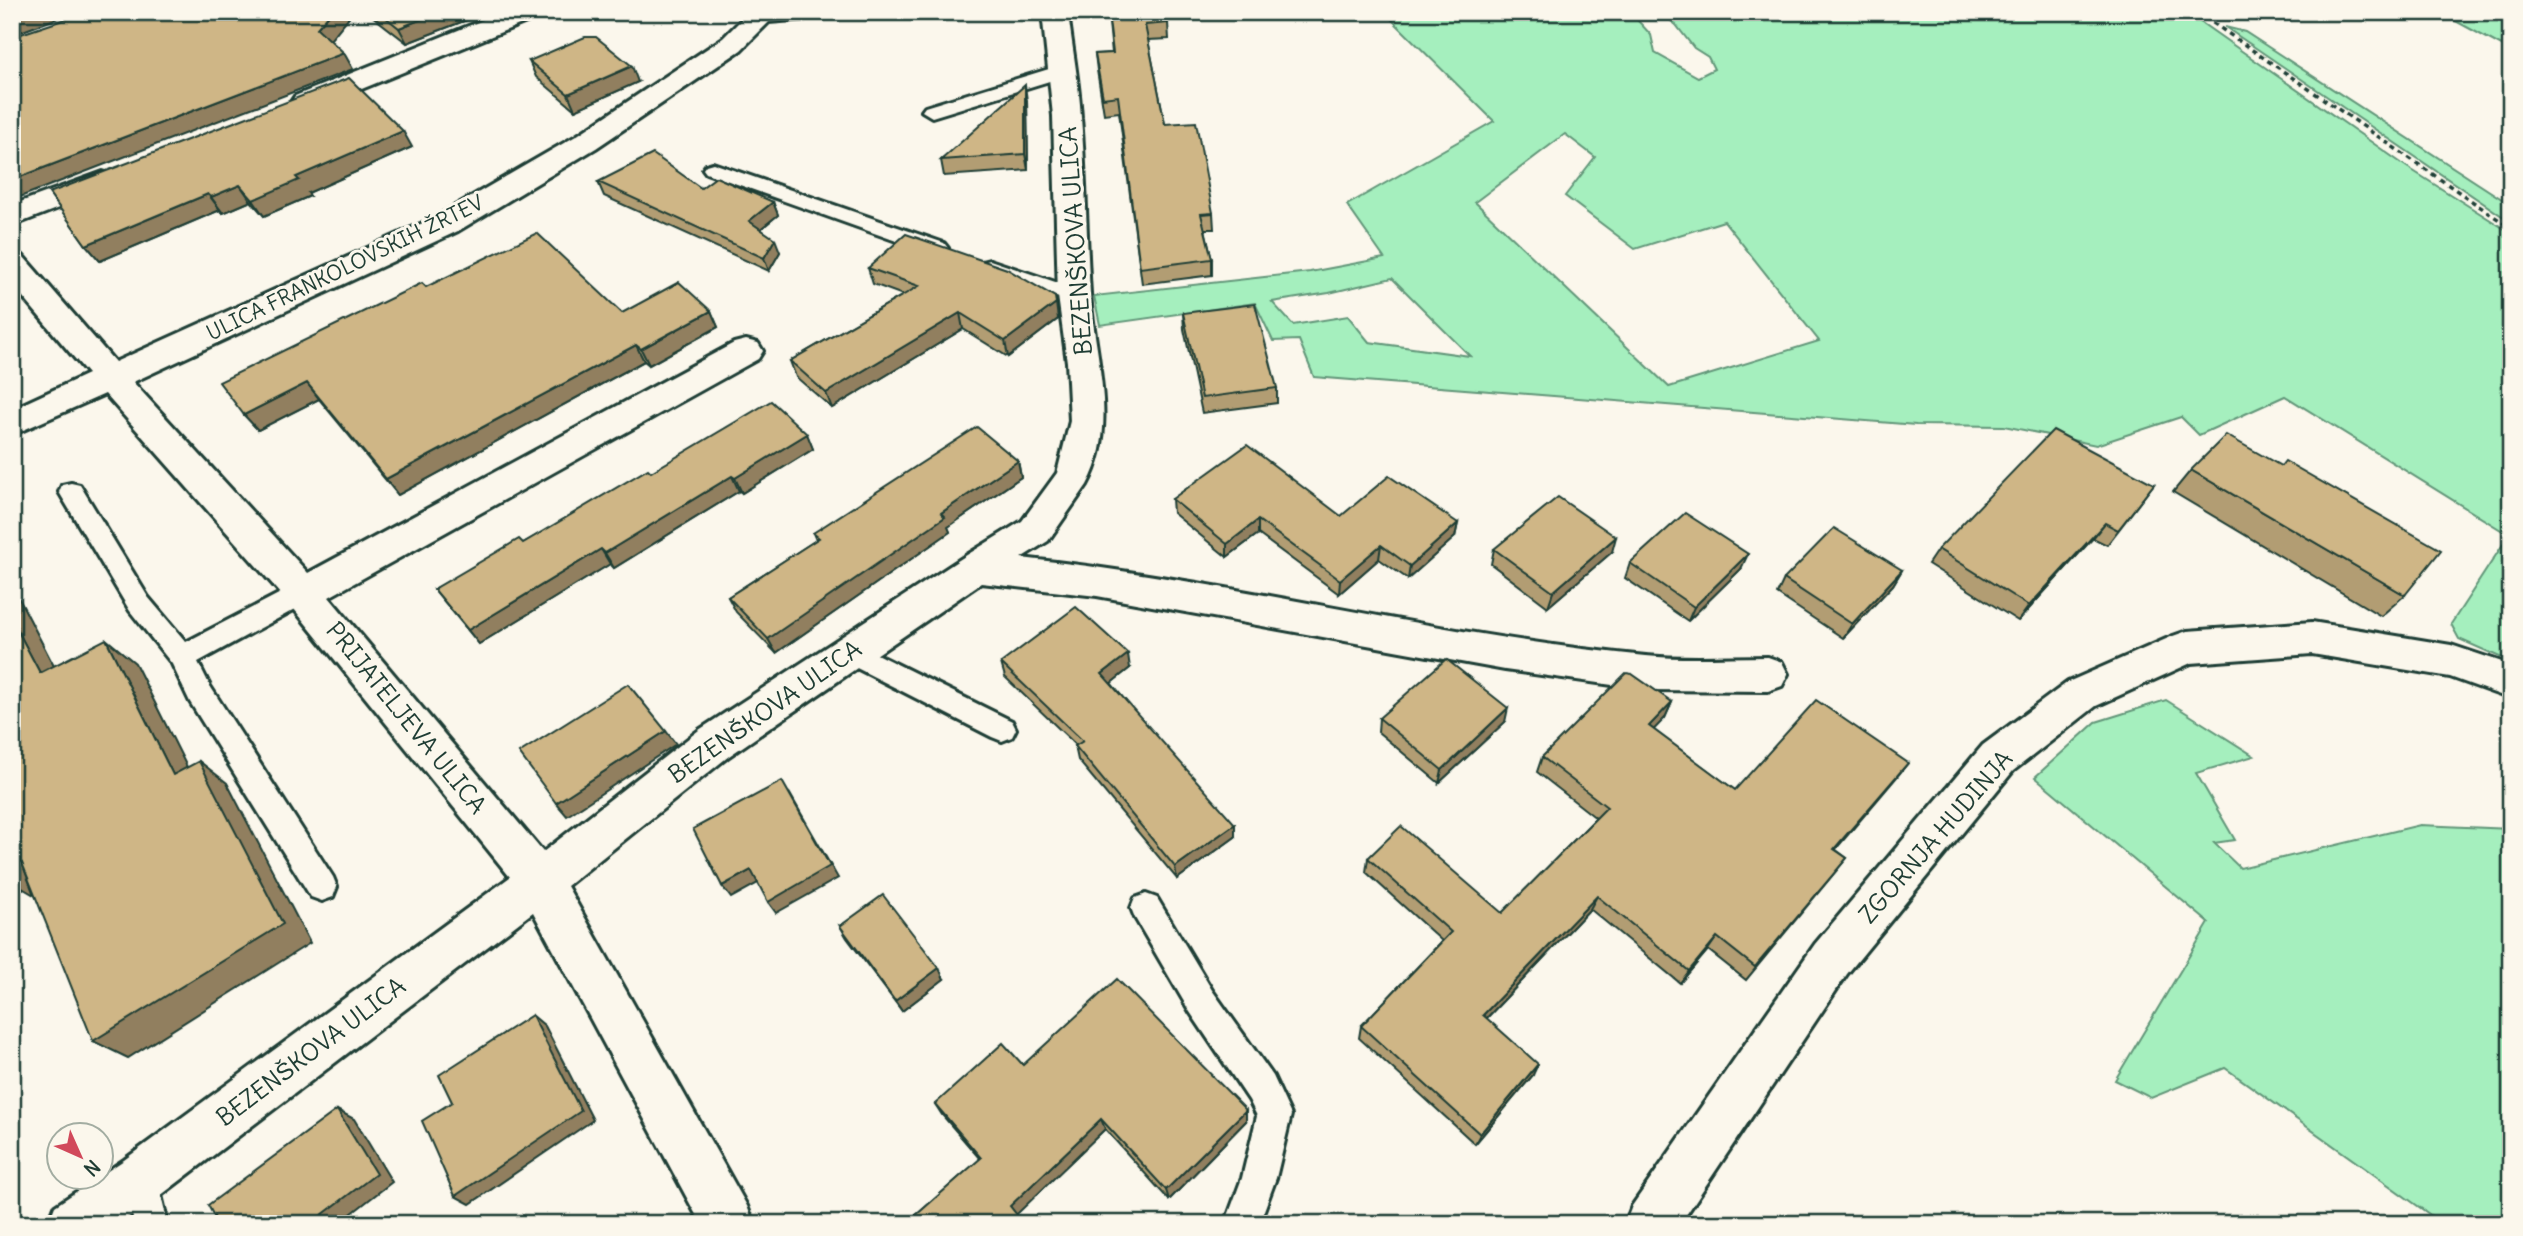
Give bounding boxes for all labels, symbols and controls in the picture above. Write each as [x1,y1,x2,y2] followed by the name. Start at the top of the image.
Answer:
[1052,126,1098,356] street label: BEZENŠKOVA ULICA
[202,189,488,346] street label: ULICA FRANKOLOVSKIH ŽRTEV
[320,615,493,819] street label: PRIJATELJEVA ULICA
[662,633,867,789] street label: BEZENŠKOVA ULICA
[1852,744,2018,929] street label: ZGORNJA HUDINJA
[210,970,411,1132] street label: BEZENŠKOVA ULICA
[46,1120,116,1190] north arrow
[79,1155,105,1181] text: N

